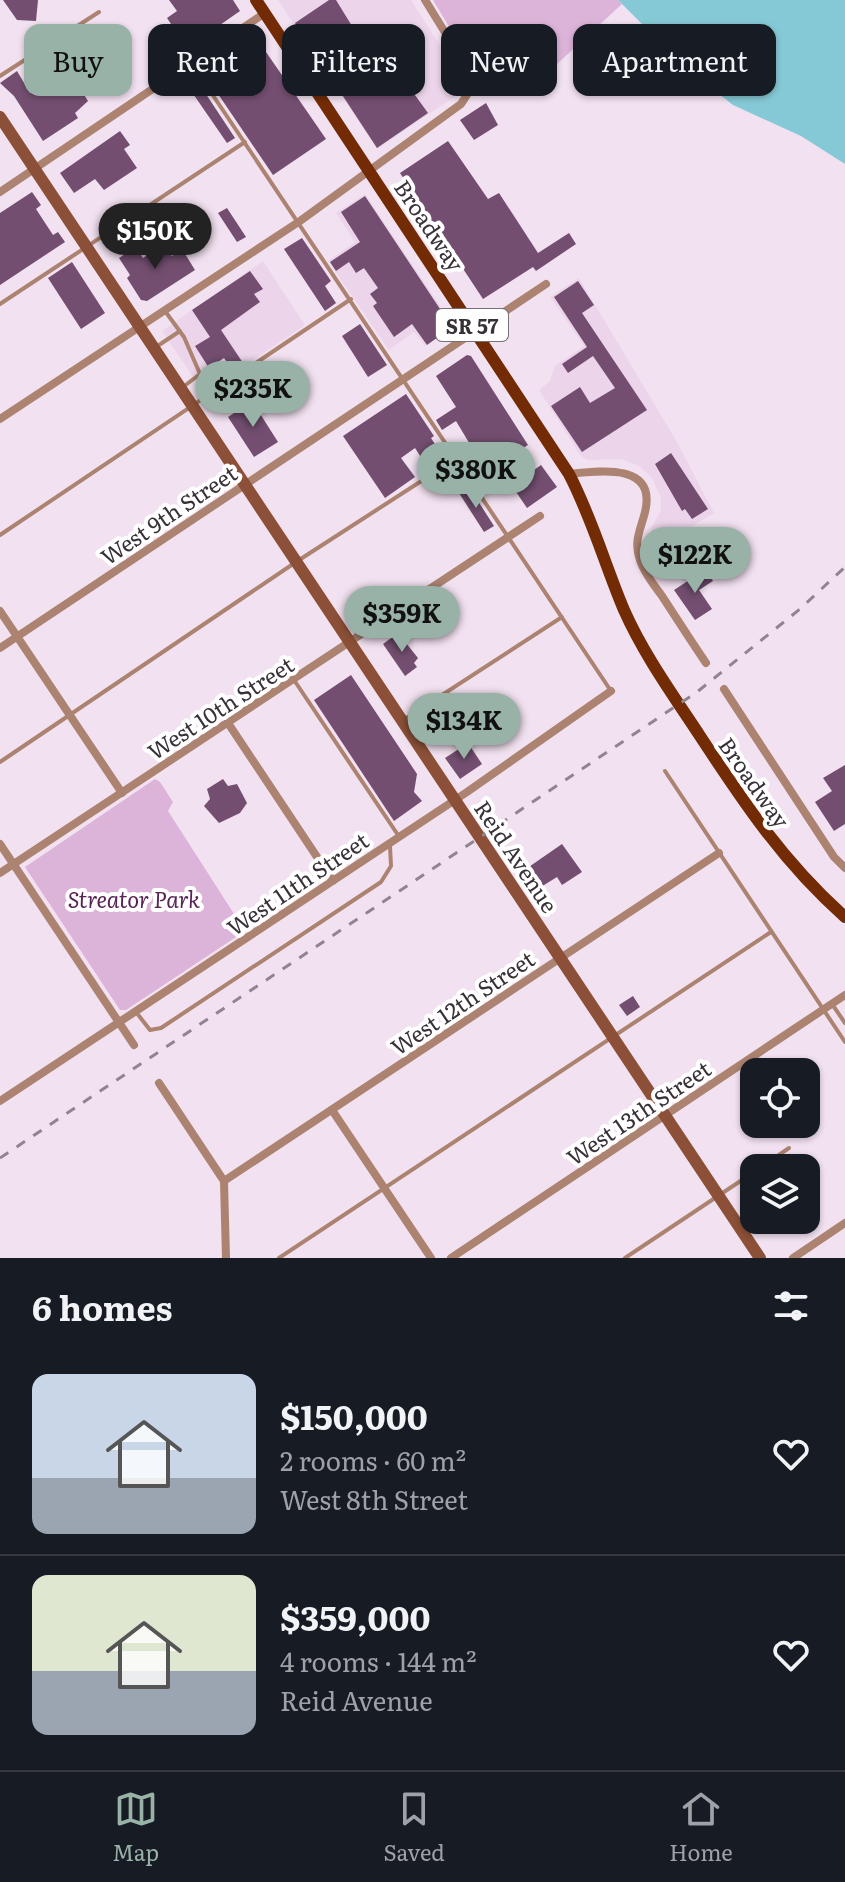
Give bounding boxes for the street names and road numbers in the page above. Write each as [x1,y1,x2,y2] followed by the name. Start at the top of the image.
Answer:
[387,172,473,278] street label: Broadway
[436,309,508,341] road number: SR 57
[93,456,243,572] street label: West 9th Street
[140,647,300,767] street label: West 10th Street
[712,730,799,835] street label: Broadway
[467,793,567,919] street label: Reid Avenue
[219,823,375,943] street label: West 11th Street
[384,942,541,1062] street label: West 12th Street
[559,1051,717,1173] street label: West 13th Street

